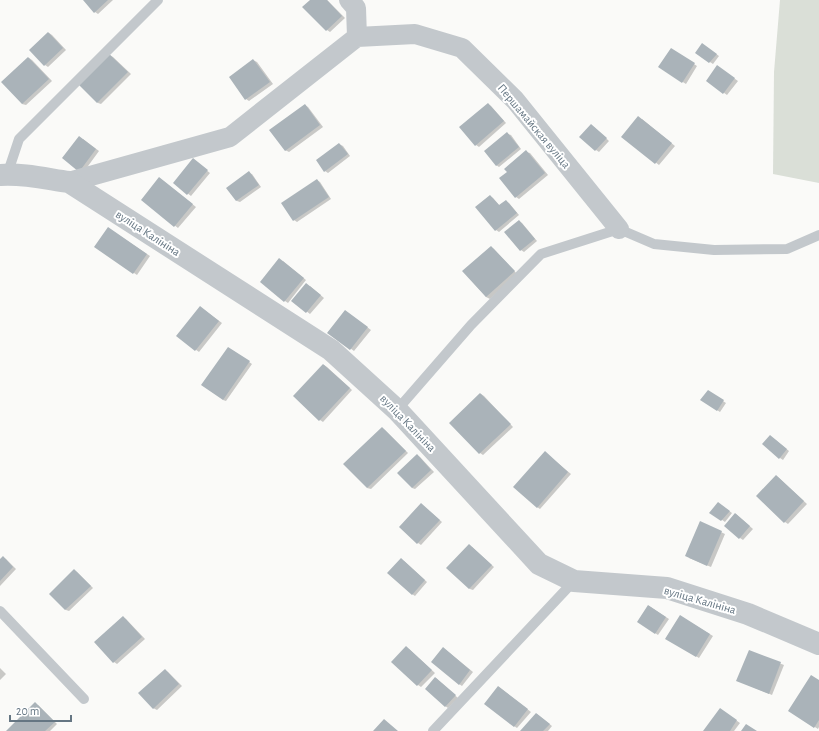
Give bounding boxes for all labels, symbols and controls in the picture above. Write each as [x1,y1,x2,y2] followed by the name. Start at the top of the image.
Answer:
[495,82,573,171] street label: Першамайская вуліца
[113,208,183,259] street label: вуліца Калініна
[377,392,438,455] street label: вуліца Калініна
[662,584,738,617] street label: вуліца Калініна
[10,697,71,723] scale bar
[16,705,39,717] text: 20 m

